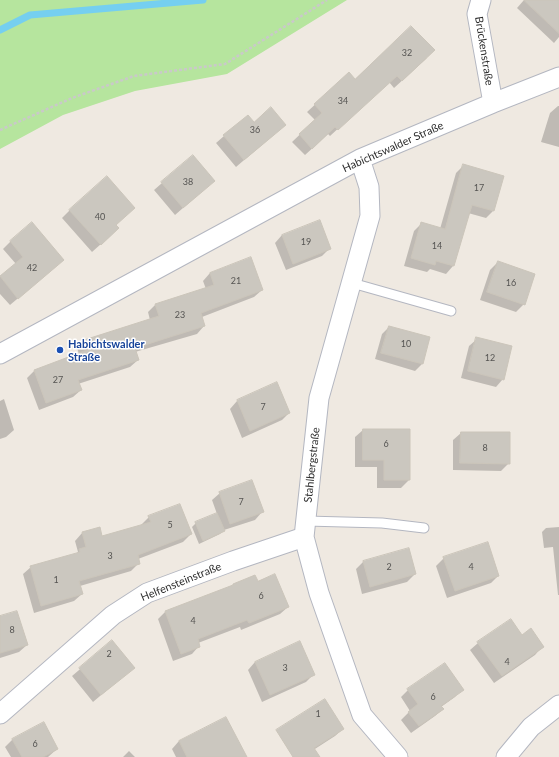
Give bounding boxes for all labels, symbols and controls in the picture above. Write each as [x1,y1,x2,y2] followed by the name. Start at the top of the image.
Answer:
[472,15,496,87] street label: Brückenstraße
[402,48,412,58] house number: 32
[338,96,348,106] house number: 34
[340,119,446,175] street label: Habichtswalder Straße
[250,125,260,135] house number: 36
[183,177,193,187] house number: 38
[474,183,484,193] house number: 17
[95,212,105,222] house number: 40
[301,237,311,247] house number: 19
[432,241,442,251] house number: 14
[27,263,37,273] house number: 42
[231,276,241,286] house number: 21
[506,278,516,288] house number: 16
[175,310,185,320] house number: 23
[68,337,145,363] place label: Habichtswalder Straße
[401,339,411,349] house number: 10
[55,345,65,355] marker: Habichtswalder Straße
[485,353,495,363] house number: 12
[53,375,63,385] house number: 27
[260,402,266,412] house number: 7
[301,427,323,503] street label: Stahlbergstraße
[383,439,389,449] house number: 6
[482,443,488,453] house number: 8
[238,497,244,507] house number: 7
[167,520,173,530] house number: 5
[107,551,113,561] house number: 3
[139,560,223,604] street label: Helfensteinstraße
[386,562,392,572] house number: 2
[468,562,474,572] house number: 4
[53,575,59,585] house number: 1
[258,591,264,601] house number: 6
[190,616,196,626] house number: 4
[9,625,15,635] house number: 8
[106,649,112,659] house number: 2
[504,657,510,667] house number: 4
[282,663,288,673] house number: 3
[430,692,436,702] house number: 6
[315,709,321,719] house number: 1
[32,739,38,749] house number: 6

